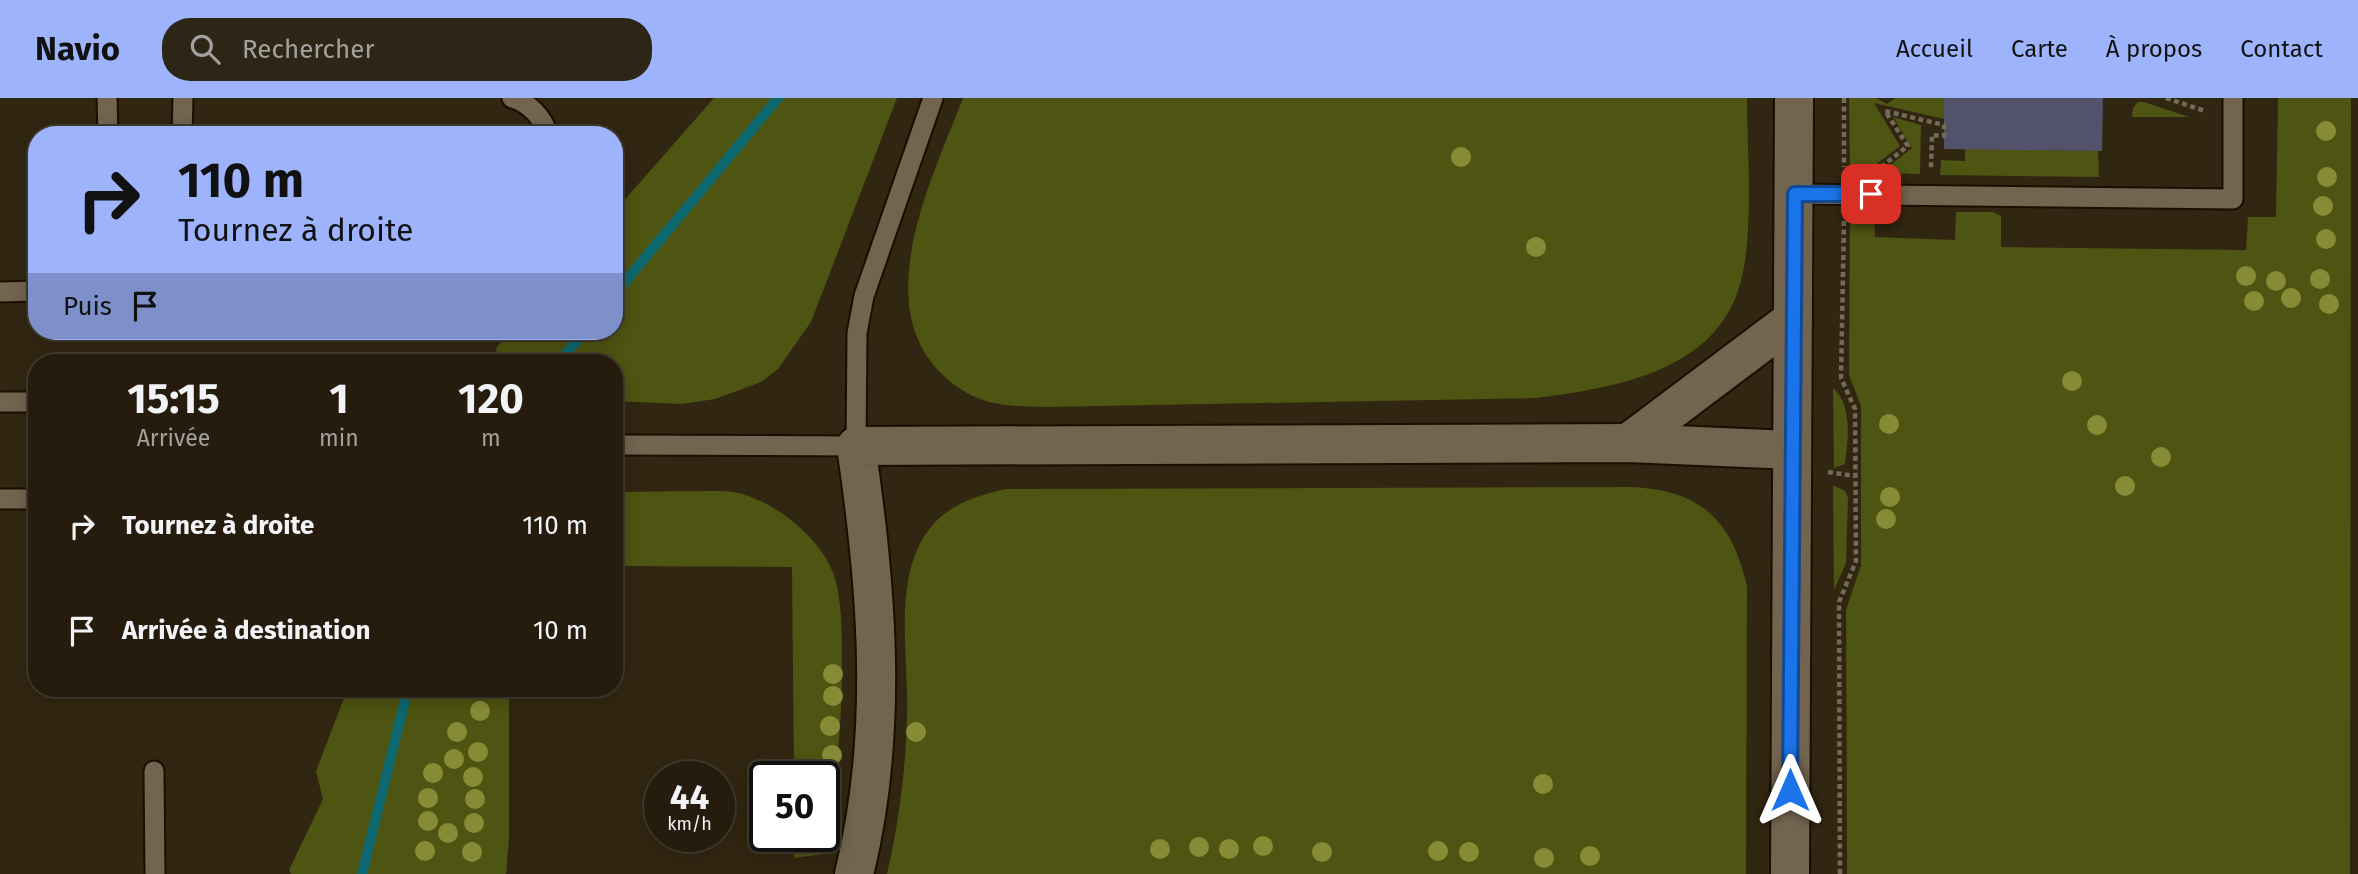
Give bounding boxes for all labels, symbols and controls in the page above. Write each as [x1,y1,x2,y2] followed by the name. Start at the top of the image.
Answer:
[162,18,652,81] search box
[35,29,120,69] text: Navio
[186,30,224,68] icon: search
[242,34,374,65] text: Rechercher
[1896,35,1973,63] text: Accueil
[2011,35,2068,63] text: Carte
[2106,35,2202,63] text: À propos
[2240,35,2323,63] text: Contact
[178,151,304,210] text: 110 m
[63,154,154,245] icon: right
[1841,164,1901,224] pin
[1852,175,1890,213] icon: arrive
[178,211,414,249] text: Tournez à droite
[126,287,164,325] icon: arrive
[63,291,112,322] text: Puis
[127,374,220,424] text: 15:15
[329,374,349,424] text: 1
[458,374,524,424] text: 120
[137,424,210,452] text: Arrivée
[319,424,359,452] text: min
[481,424,501,452] text: m
[63,507,101,545] icon: right
[122,510,314,541] text: Tournez à droite
[522,510,588,541] text: 110 m
[63,612,101,650] icon: arrive
[122,615,371,646] text: Arrivée à destination
[533,615,588,646] text: 10 m
[1753,753,1827,827] position arrow
[749,761,840,852] speed limit sign: 50
[670,776,709,818] text: 44
[667,813,712,835] text: km/h

